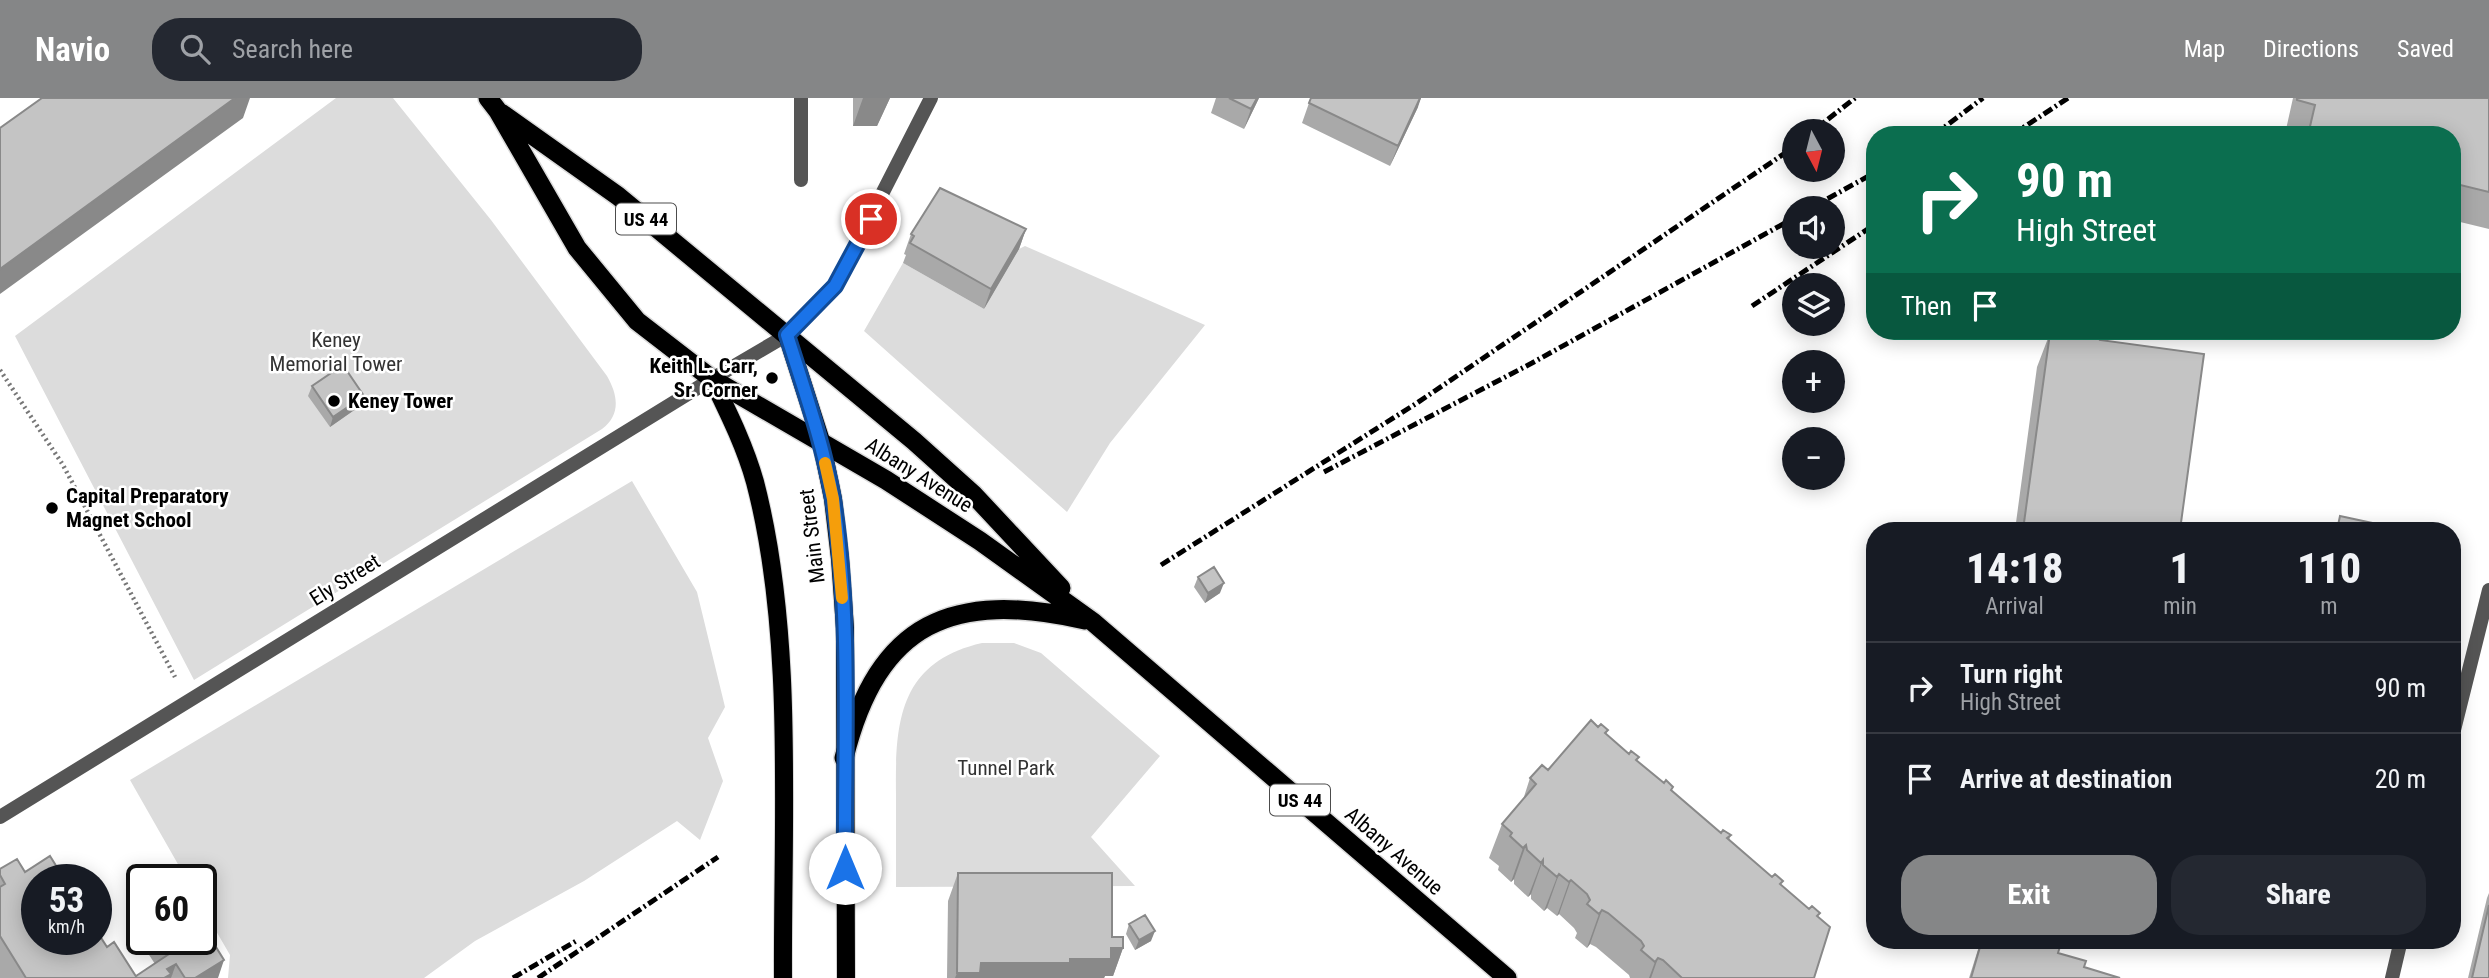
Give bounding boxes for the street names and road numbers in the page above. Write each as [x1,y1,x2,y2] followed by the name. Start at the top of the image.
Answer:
[616,203,676,234] road number: US 44
[861,433,977,517] street label: Albany Avenue
[794,487,830,585] street label: Main Street
[306,549,384,611] street label: Ely Street
[1270,785,1330,816] road number: US 44
[1340,802,1448,900] street label: Albany Avenue

